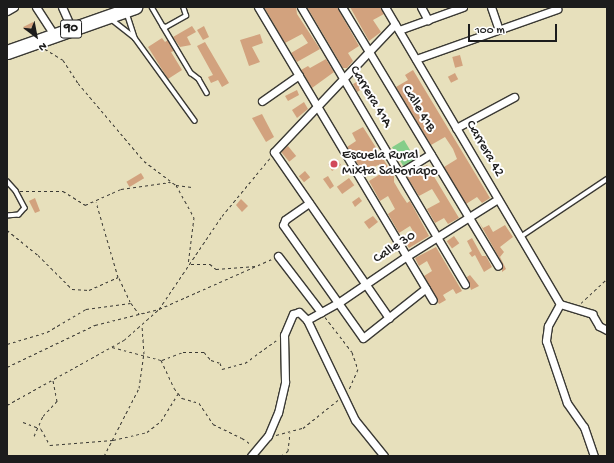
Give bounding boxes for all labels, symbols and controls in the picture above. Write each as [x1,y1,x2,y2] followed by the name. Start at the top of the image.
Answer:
[16,16,56,56] north arrow
[470,16,559,42] scale bar
[60,18,82,40] road number: 90
[475,24,505,38] text: 100 m
[36,39,49,53] text: N
[345,63,395,131] street label: Carrera 41A
[398,83,438,135] street label: Calle 41B
[461,118,507,180] street label: Carrera 42
[342,148,438,180] place label: Escuela Rural Mixta Saboriapo
[329,159,339,169] marker: Escuela Rural Mixta Saboriapo
[371,228,419,268] street label: Calle 30

